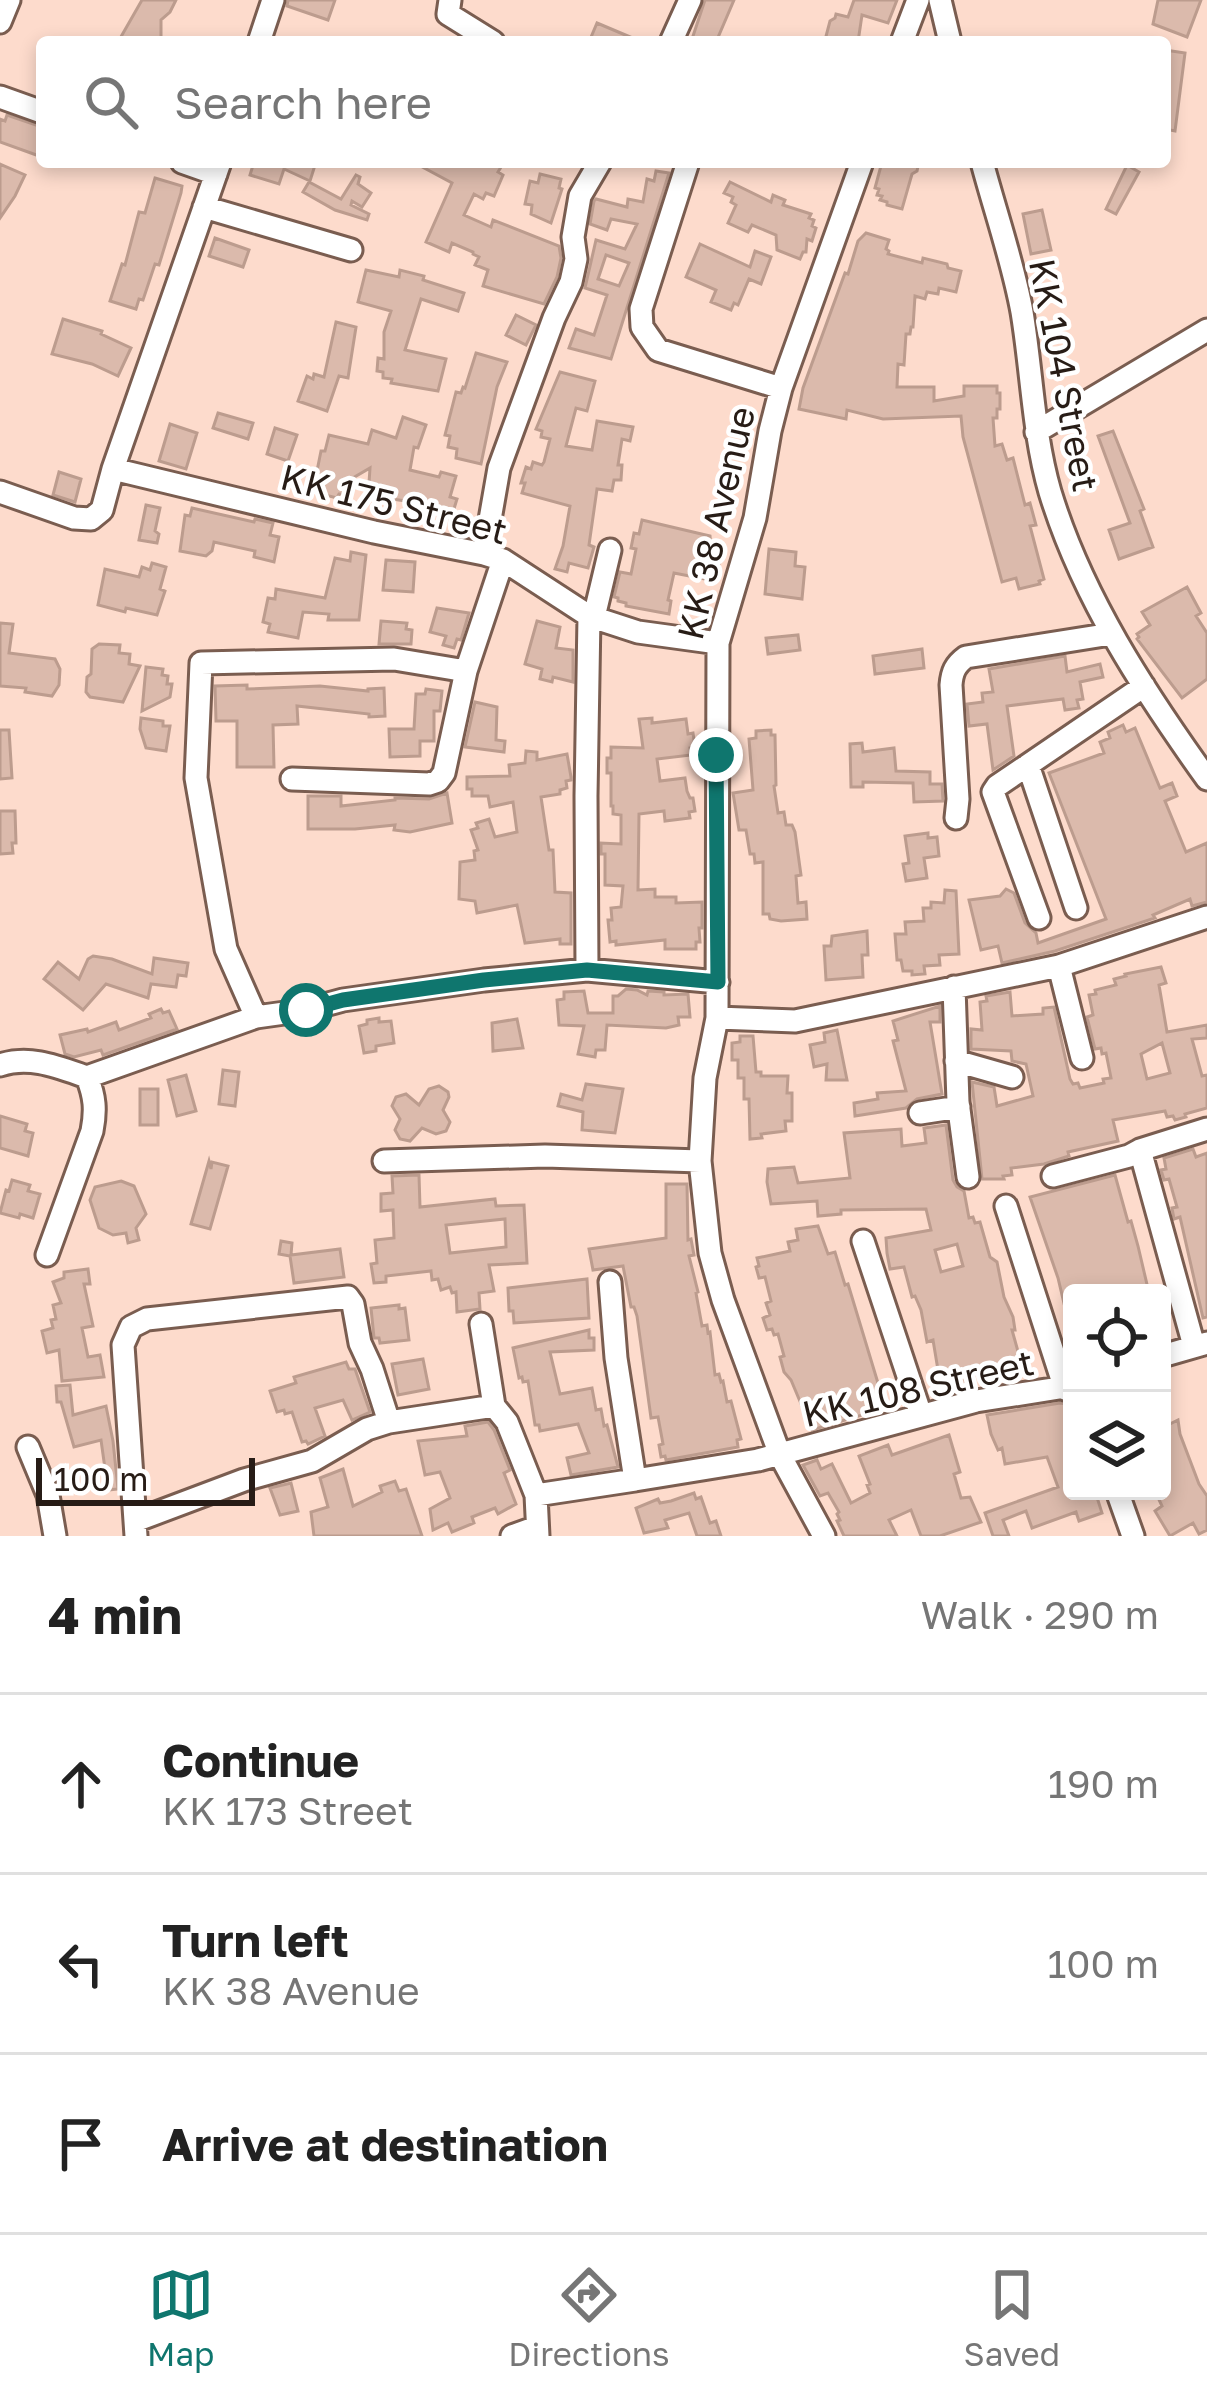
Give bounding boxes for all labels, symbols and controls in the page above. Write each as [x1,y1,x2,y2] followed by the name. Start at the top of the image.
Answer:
[36,36,1171,168] search box
[78,69,144,135] icon: search
[174,75,432,129] text: Search here
[1021,255,1108,495] street label: KK 104 Street
[668,402,763,644] street label: KK 38 Avenue
[277,455,512,552] street label: KK 175 Street
[689,728,743,782] route end
[279,983,333,1037] route start
[1063,1284,1171,1500] map controls
[1063,1284,1171,1392] button: locate
[798,1340,1038,1435] street label: KK 108 Street
[1063,1392,1171,1500] button: layers
[36,1452,255,1505] scale bar
[54,1459,148,1498] text: 100 m
[48,1584,182,1645] text: 4 min
[921,1591,1159,1638] text: Walk · 290 m
[162,1733,359,1787] text: Continue
[48,1751,114,1817] icon: ahead
[1048,1760,1159,1807] text: 190 m
[162,1787,413,1834] text: KK 173 Street
[162,1913,349,1967] text: Turn left
[48,1931,114,1997] icon: left
[1047,1940,1159,1987] text: 100 m
[162,1967,420,2014] text: KK 38 Avenue
[48,2111,114,2177] icon: arrive
[162,2117,608,2171] text: Arrive at destination
[147,2262,214,2373] tab: Map
[508,2262,670,2373] tab: Directions
[964,2262,1060,2373] tab: Saved

